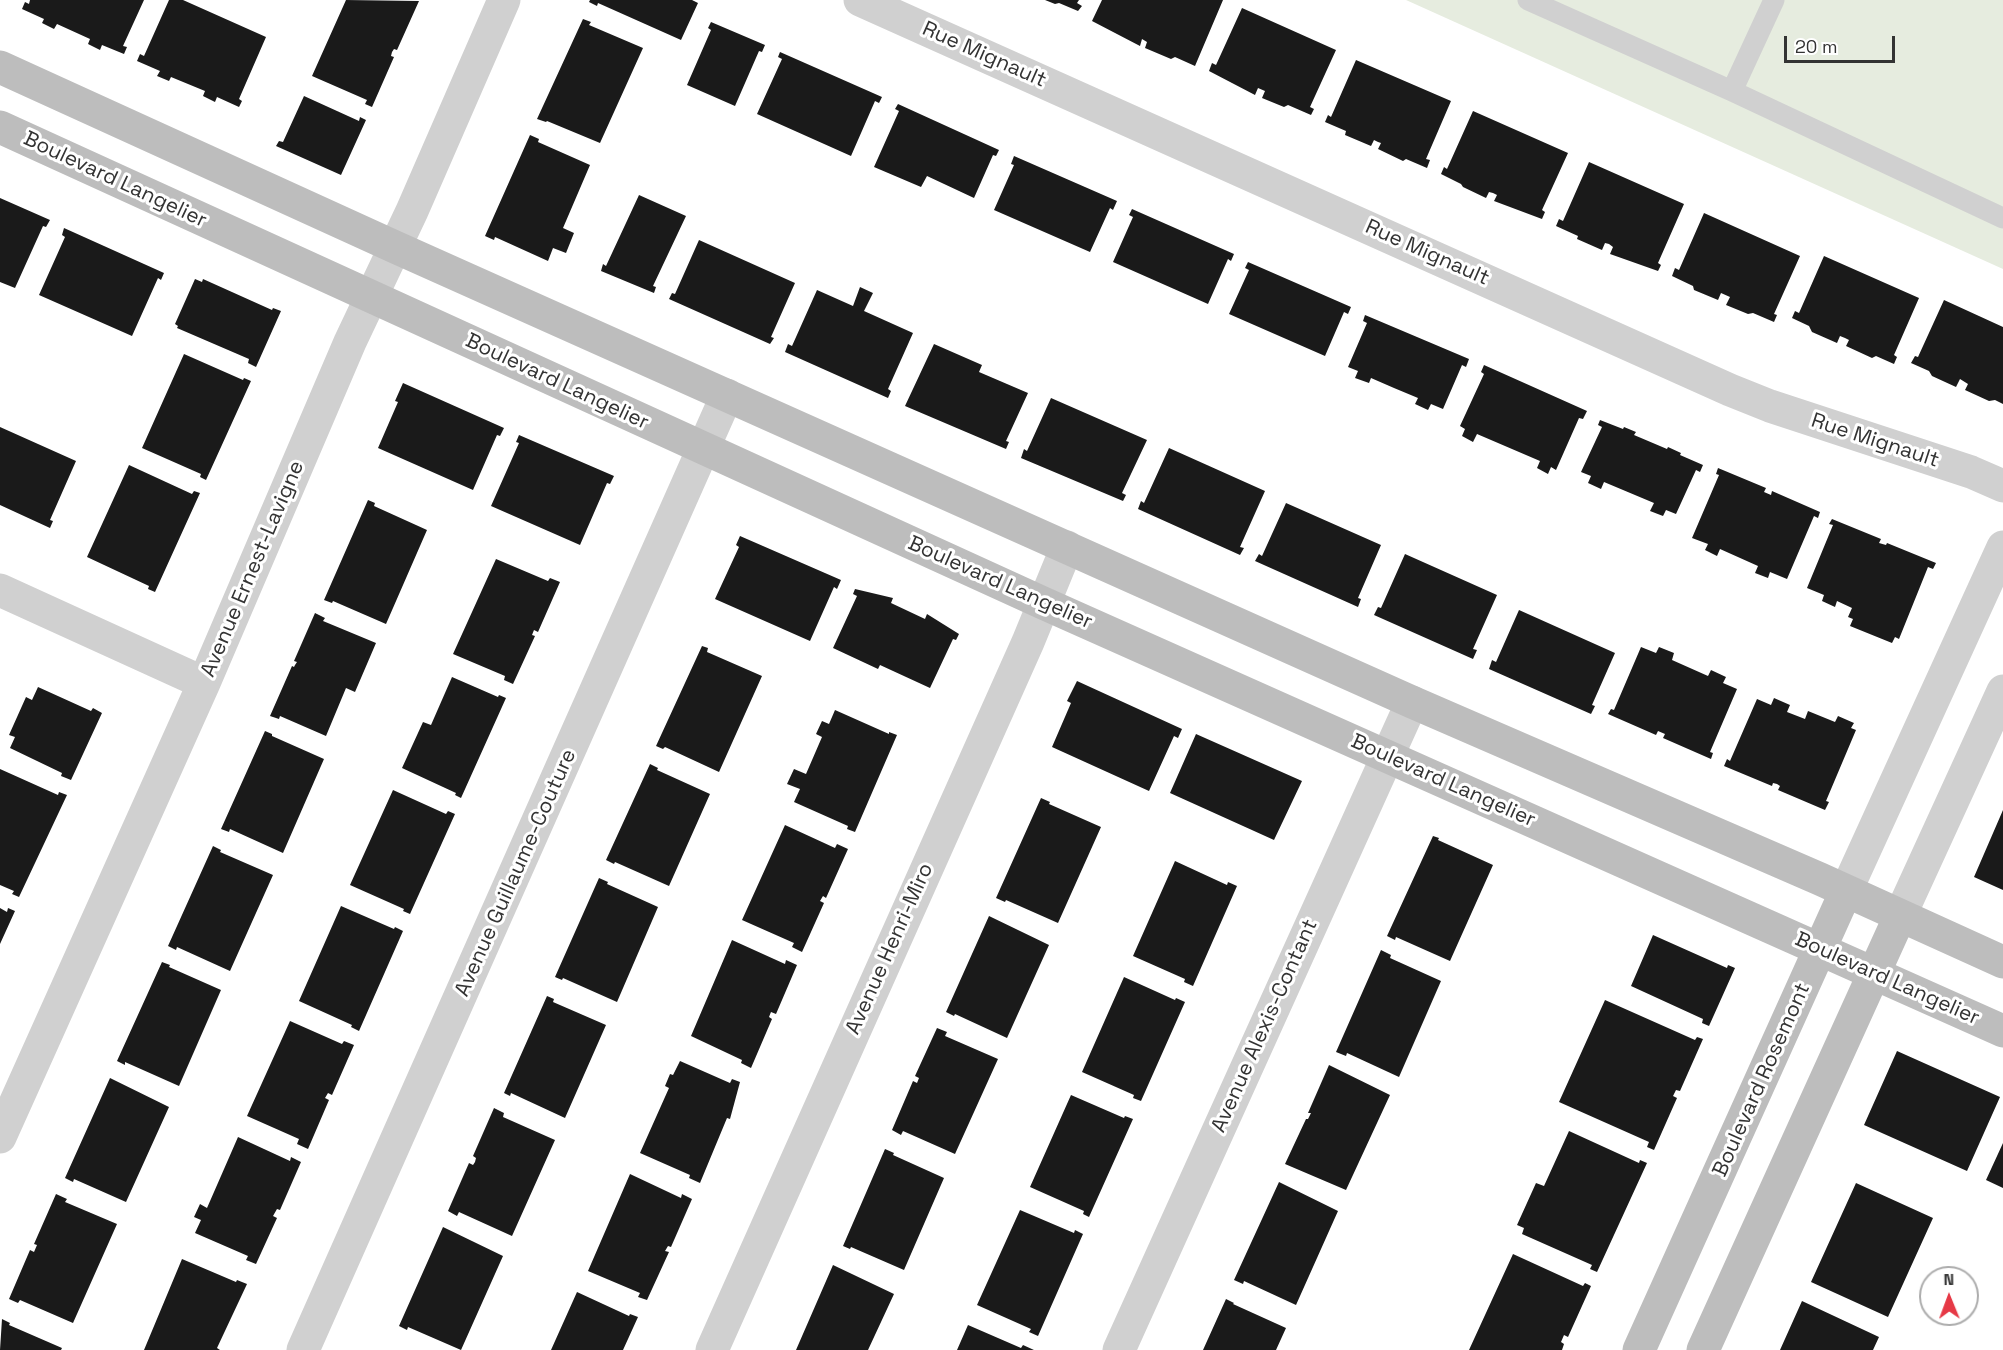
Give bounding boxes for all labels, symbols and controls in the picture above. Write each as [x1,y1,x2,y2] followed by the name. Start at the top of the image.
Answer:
[918,16,1050,94] street label: Rue Mignault
[1787,24,1898,62] scale bar
[1795,35,1838,58] text: 20 m
[19,126,211,234] street label: Boulevard Langelier
[1361,214,1493,292] street label: Rue Mignault
[461,328,653,436] street label: Boulevard Langelier
[1808,408,1942,474] street label: Rue Mignault
[196,457,310,681] street label: Avenue Ernest-Lavigne
[904,531,1096,635] street label: Boulevard Langelier
[1347,729,1539,833] street label: Boulevard Langelier
[450,745,582,1001] street label: Avenue Guillaume-Couture
[841,859,939,1039] street label: Avenue Henri-Miro
[1207,915,1323,1137] street label: Avenue Alexis-Contant
[1791,927,1983,1031] street label: Boulevard Langelier
[1708,979,1816,1181] street label: Boulevard Rosemont
[1919,1266,1979,1326] north arrow
[1943,1269,1954,1290] text: N

